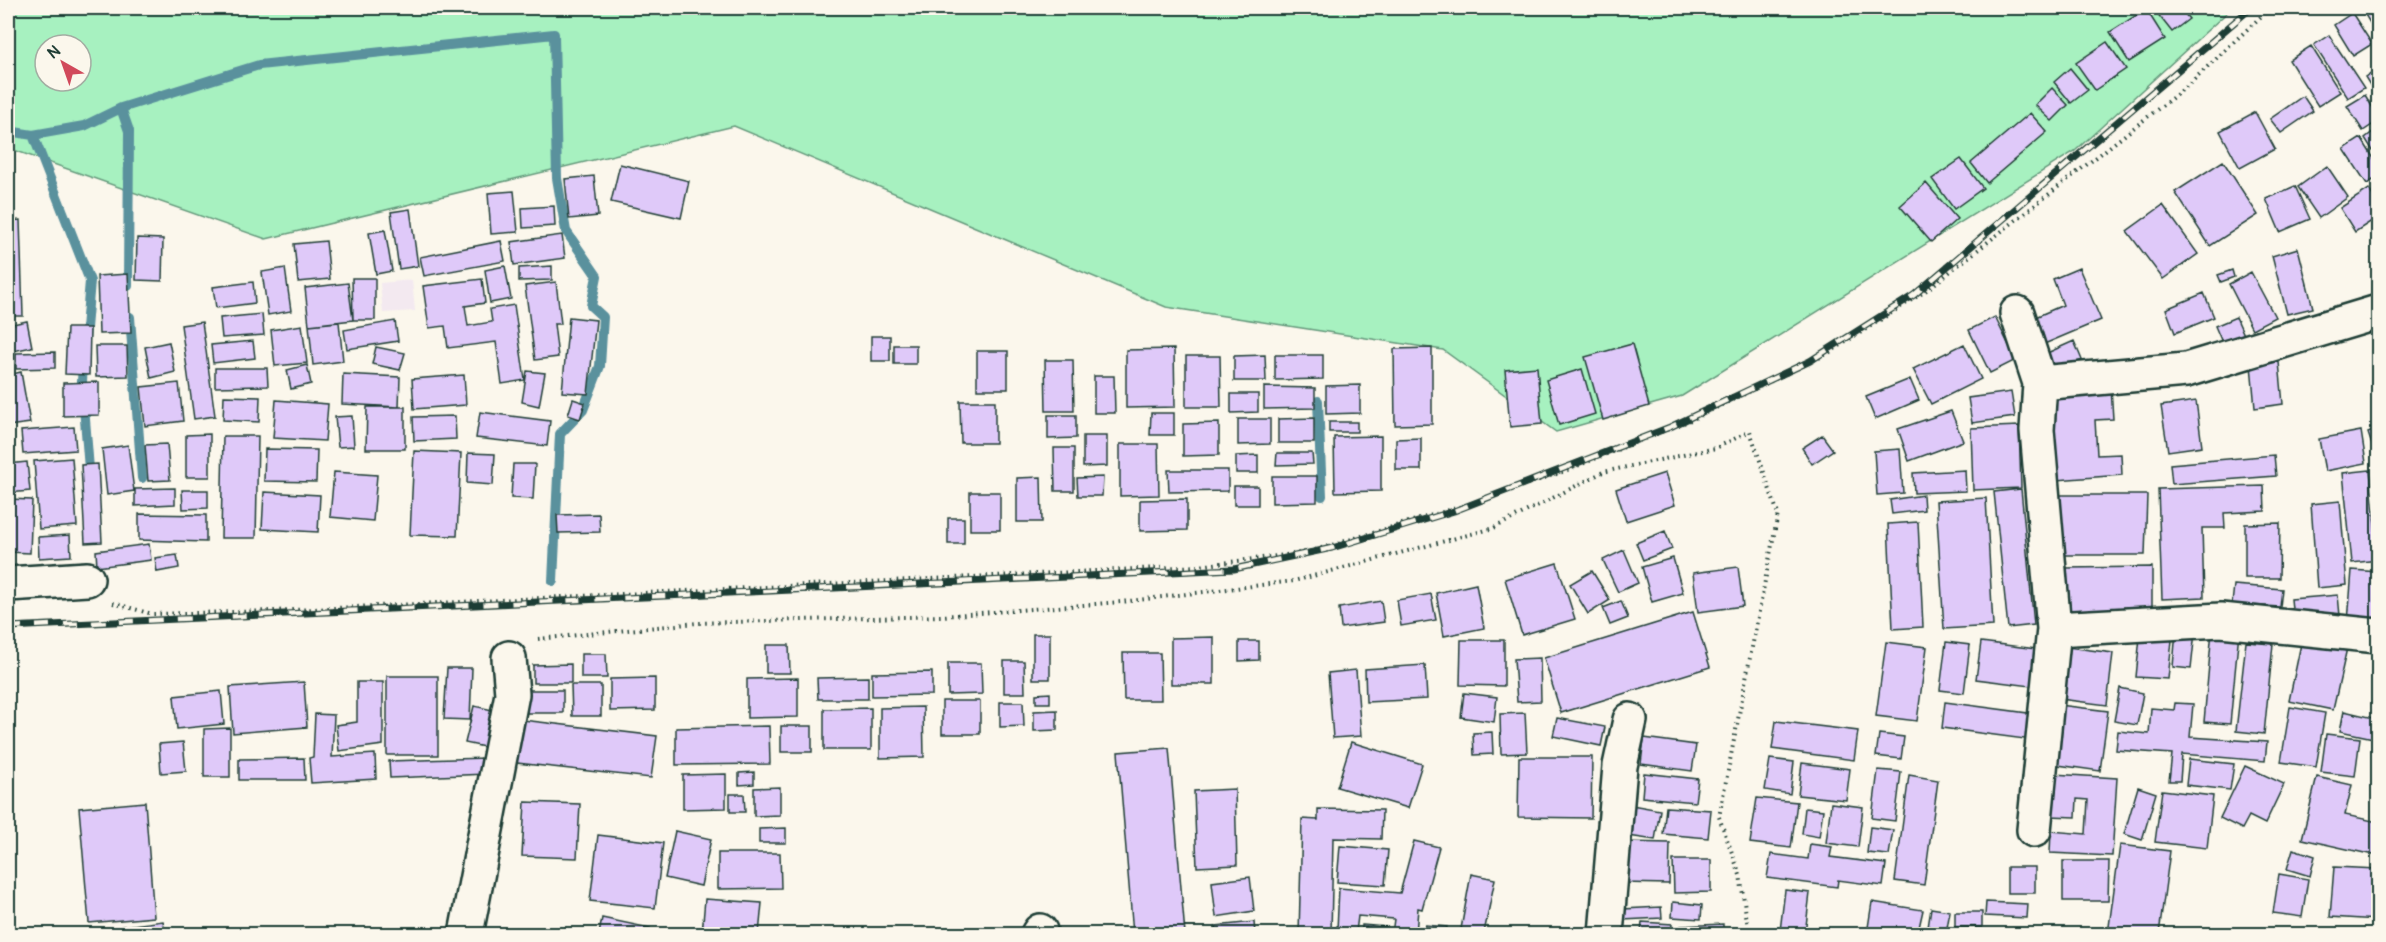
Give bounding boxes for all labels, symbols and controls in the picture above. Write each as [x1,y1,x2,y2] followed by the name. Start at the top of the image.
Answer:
[33,33,93,93] north arrow
[43,41,65,63] text: N

